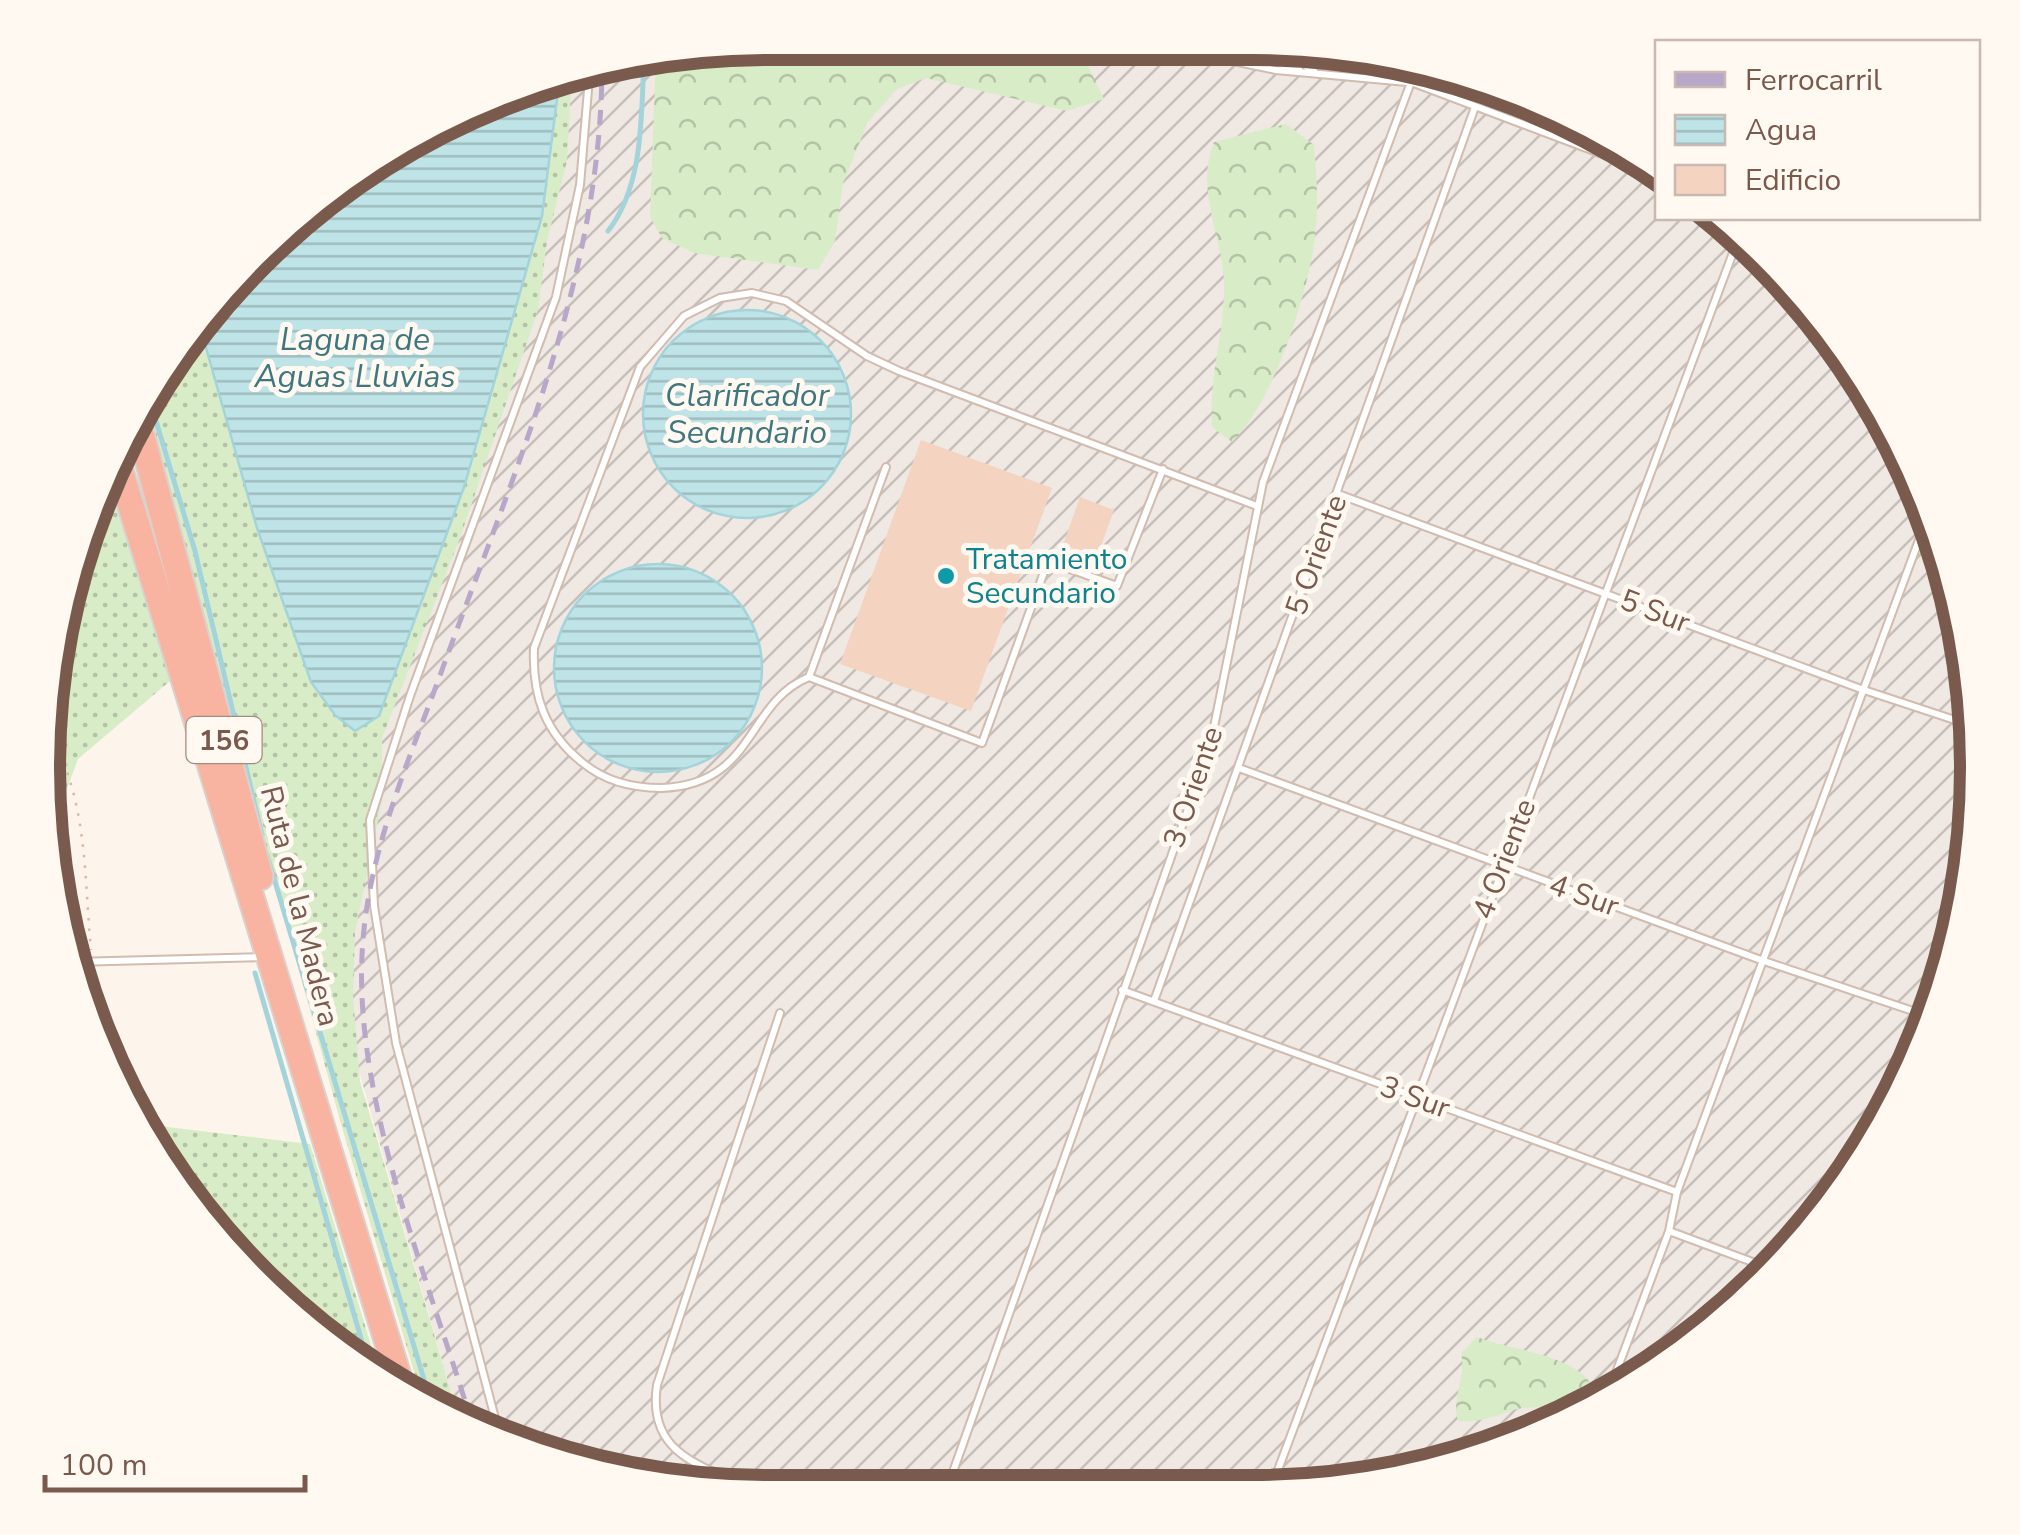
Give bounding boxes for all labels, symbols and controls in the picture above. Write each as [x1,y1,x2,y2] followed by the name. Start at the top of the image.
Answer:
[1655,40,1980,220] legend
[1745,60,1882,101] text: Ferrocarril
[1745,110,1817,151] text: Agua
[1745,160,1841,201] text: Edificio
[253,318,456,398] water label: Laguna de Aguas Lluvias
[665,374,831,454] water label: Clarificador Secundario
[1276,489,1357,621] street label: 5 Oriente
[966,539,1127,614] place label: Tratamiento Secundario
[935,565,957,587] marker: Tratamiento Secundario
[1614,579,1696,644] street label: 5 Sur
[186,717,262,763] road number: 156
[1154,721,1233,853] street label: 3 Oriente
[250,782,349,1031] street label: Ruta de la Madera
[1463,793,1546,925] street label: 4 Oriente
[1543,864,1625,927] street label: 4 Sur
[1374,1066,1456,1129] street label: 3 Sur
[45,1430,305,1492] scale bar
[60,1445,147,1486] text: 100 m

